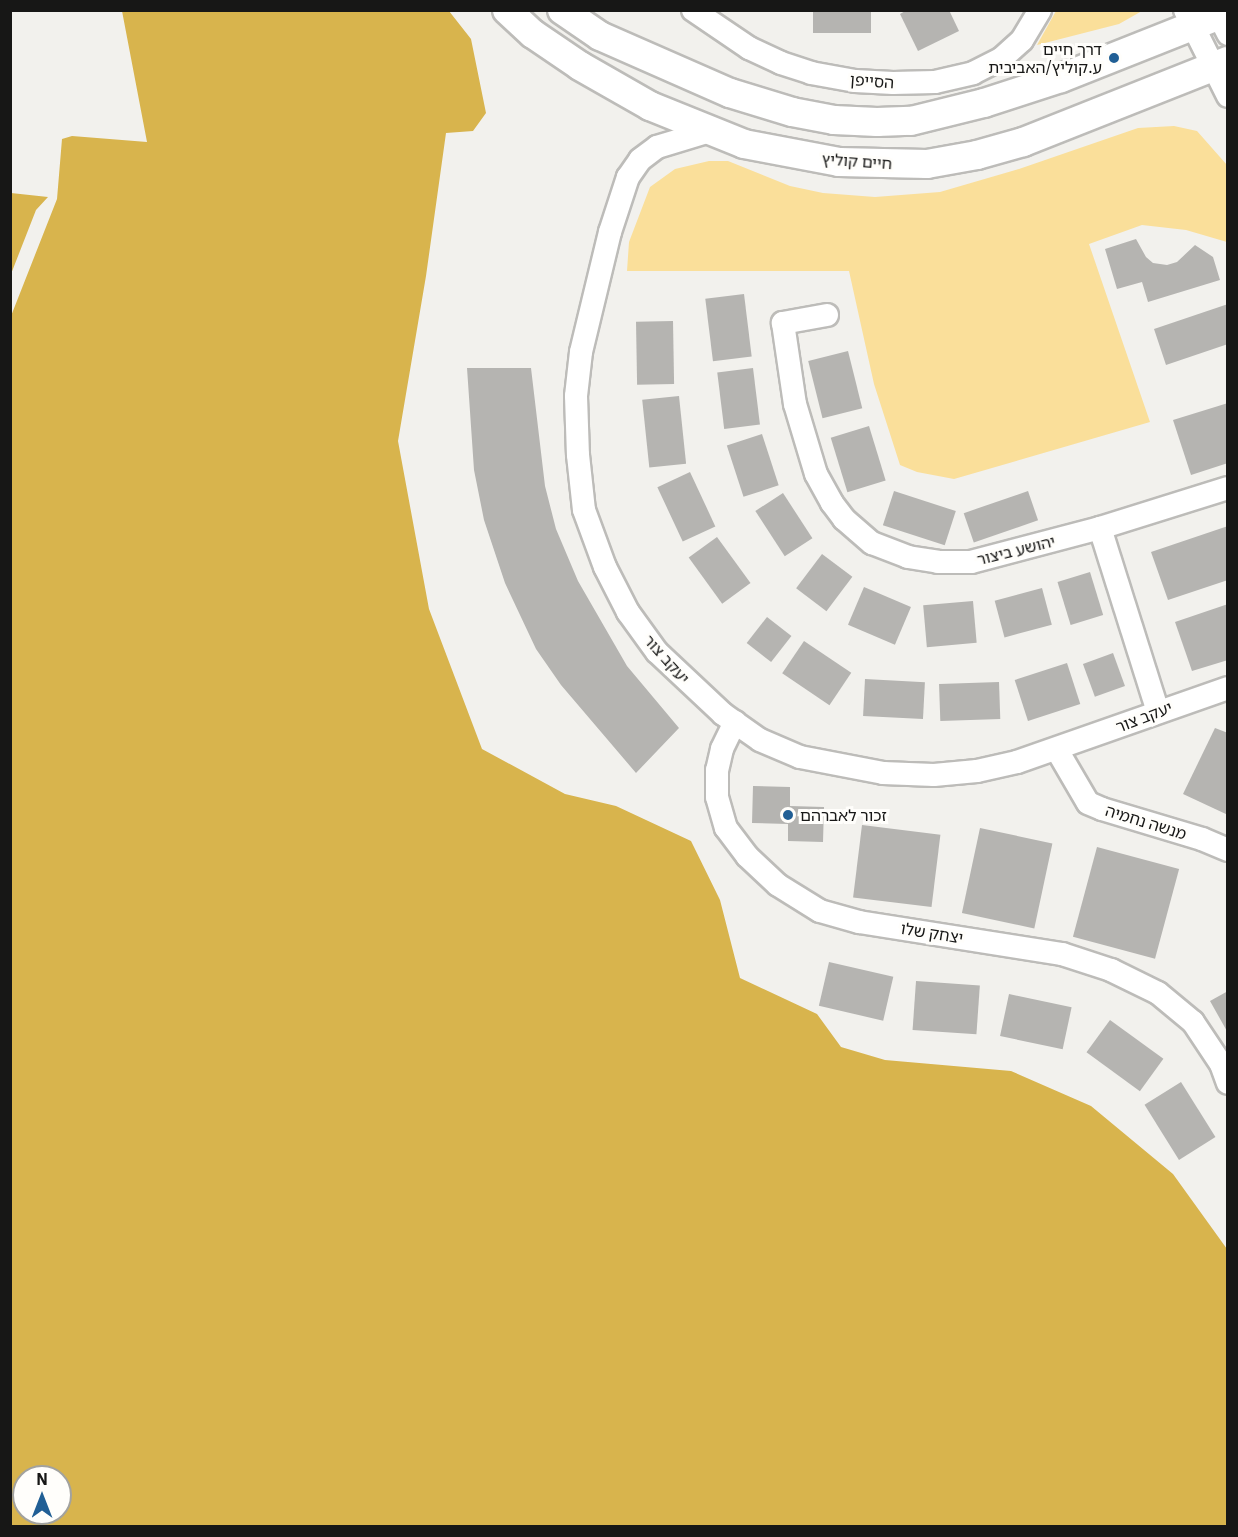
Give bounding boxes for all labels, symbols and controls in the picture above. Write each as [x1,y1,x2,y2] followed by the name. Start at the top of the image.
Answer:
[988,39,1102,77] place label: דרך חיים ע.קוליץ/האביבית
[1107,51,1121,65] marker: דרך חיים ע.קוליץ/האביבית
[849,70,895,92] street label: הסייפן
[821,149,893,173] street label: חיים קוליץ
[975,531,1057,569] street label: יהושע ביצור
[640,631,694,687] street label: יעקב צור
[1113,697,1175,737] street label: יעקב צור
[1103,801,1189,843] street label: מנשה נחמיה
[800,805,887,825] place label: זכור לאברהם
[781,808,795,822] marker: זכור לאברהם
[899,919,965,947] street label: יצחק שלו
[12,1465,72,1525] north arrow
[36,1469,48,1489] text: N

